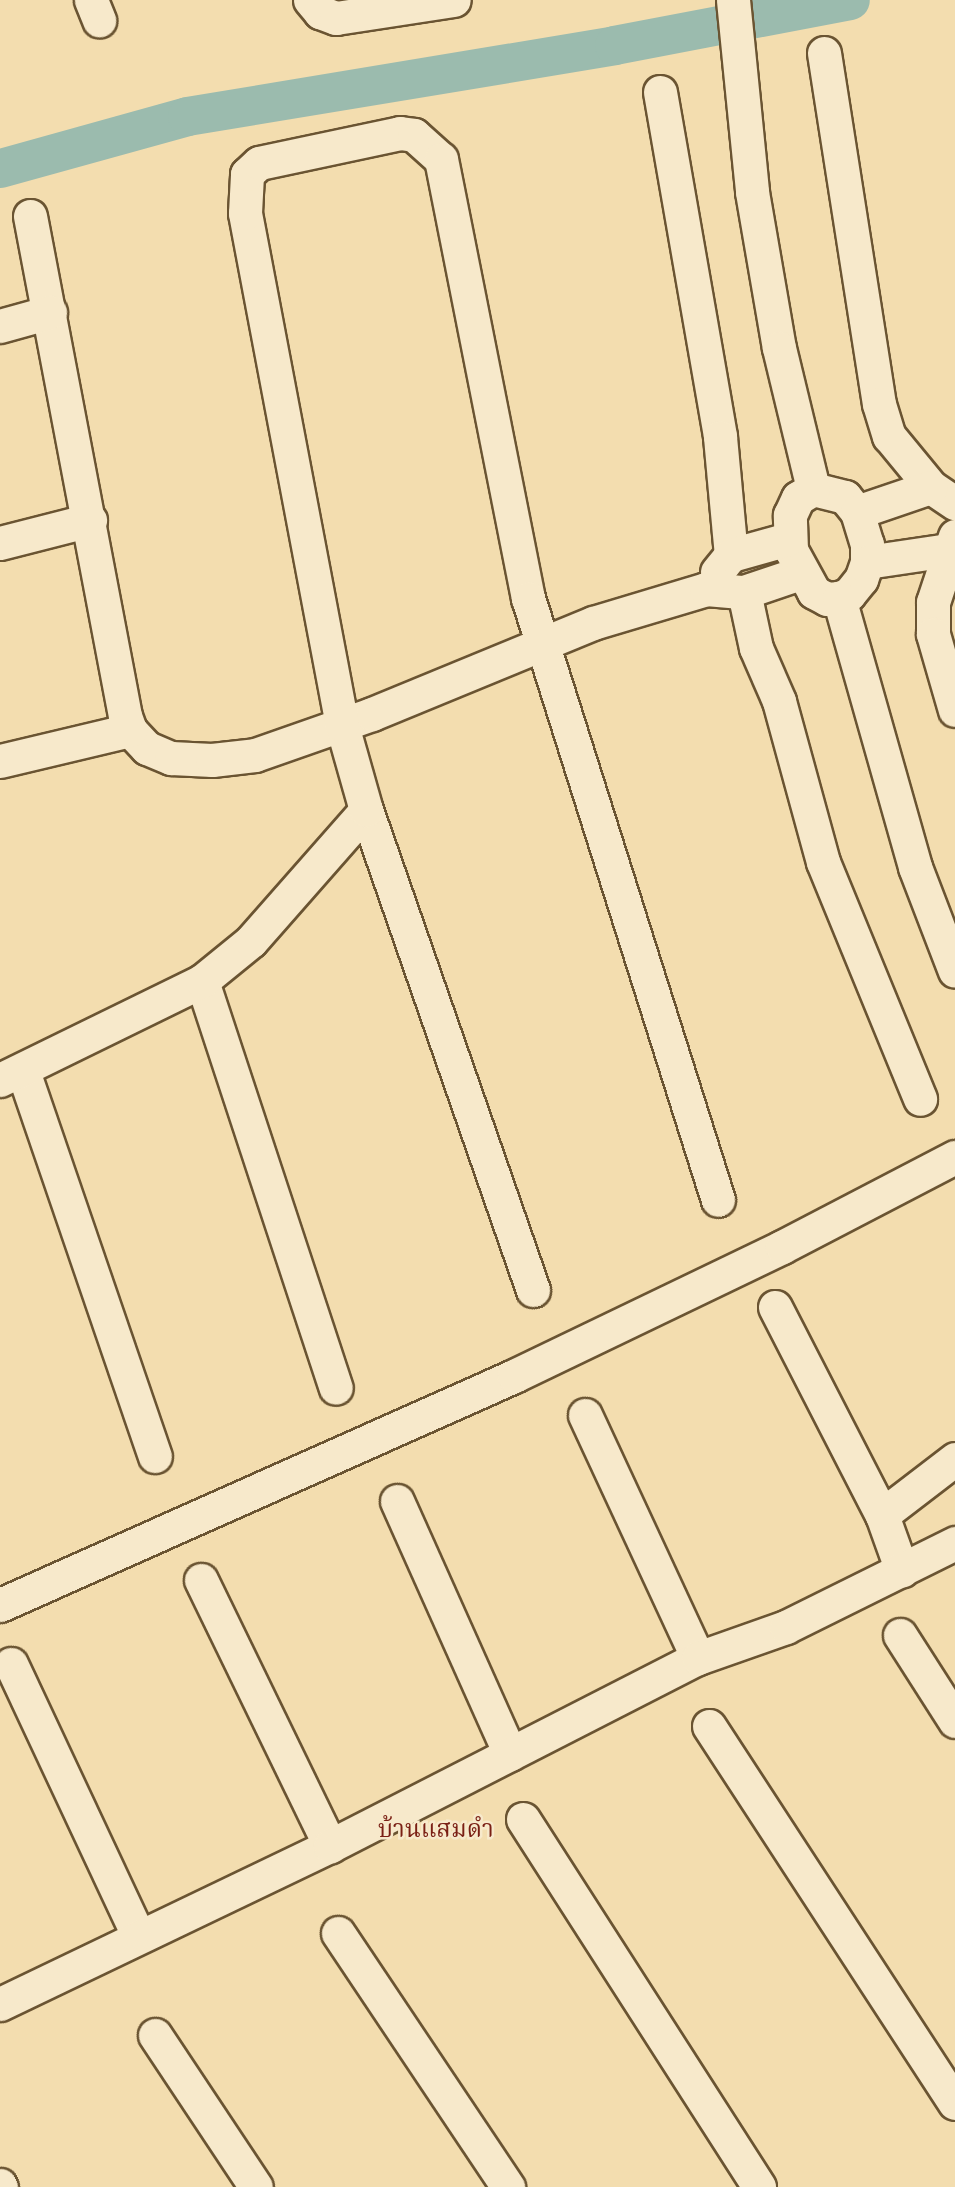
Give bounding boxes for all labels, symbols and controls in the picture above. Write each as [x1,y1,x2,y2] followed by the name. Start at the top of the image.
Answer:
[378,1815,494,1843] district label: บ้านแสมดำ

